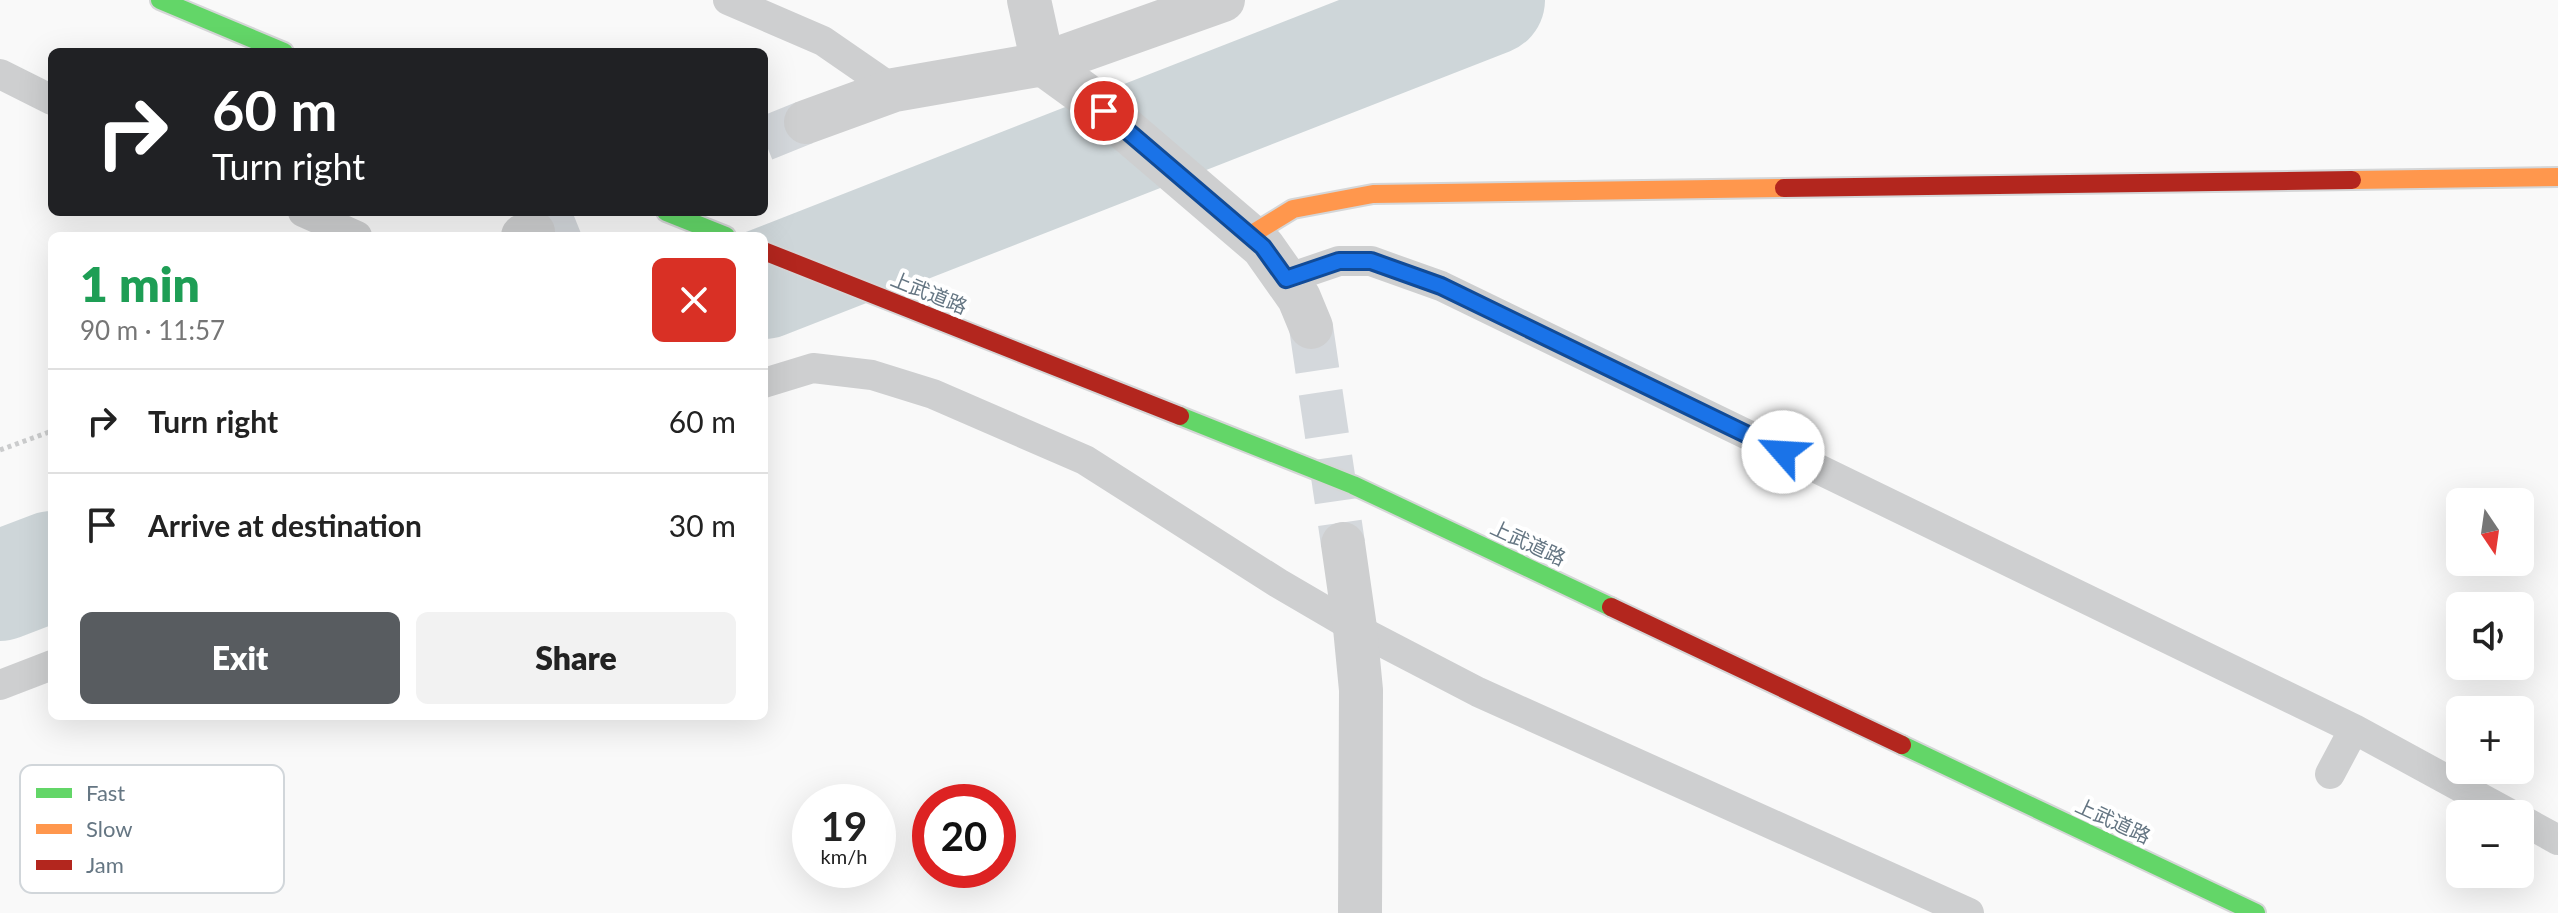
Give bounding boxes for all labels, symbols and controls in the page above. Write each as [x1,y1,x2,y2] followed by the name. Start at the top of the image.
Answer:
[212,76,337,143] text: 60 m
[1070,77,1138,145] pin
[80,80,184,184] icon: right
[1082,89,1126,133] icon: arrive
[212,144,365,188] text: Turn right
[80,255,200,312] text: 1 min
[652,258,736,342] button: close
[888,266,971,318] street label: 上武道路
[80,314,225,346] text: 90 m · 11:57
[80,399,124,443] icon: right
[148,403,278,439] text: Turn right
[669,403,736,439] text: 60 m
[1741,410,1825,494] position arrow
[2446,488,2534,576] north arrow
[2446,488,2534,888] map controls
[80,503,124,547] icon: arrive
[148,507,422,543] text: Arrive at destination
[669,507,736,543] text: 30 m
[1487,514,1570,570] street label: 上武道路
[2446,592,2534,680] button: sound
[80,612,400,704] button: Exit
[416,612,736,704] button: Share
[2446,696,2534,784] button: +
[20,765,284,893] legend
[86,779,125,806] text: Fast
[912,784,1016,888] speed limit sign: 20
[2072,792,2155,848] street label: 上武道路
[2446,800,2534,888] button: −
[821,802,867,850] text: 19
[86,815,133,842] text: Slow
[821,844,867,868] text: km/h
[86,851,124,878] text: Jam

